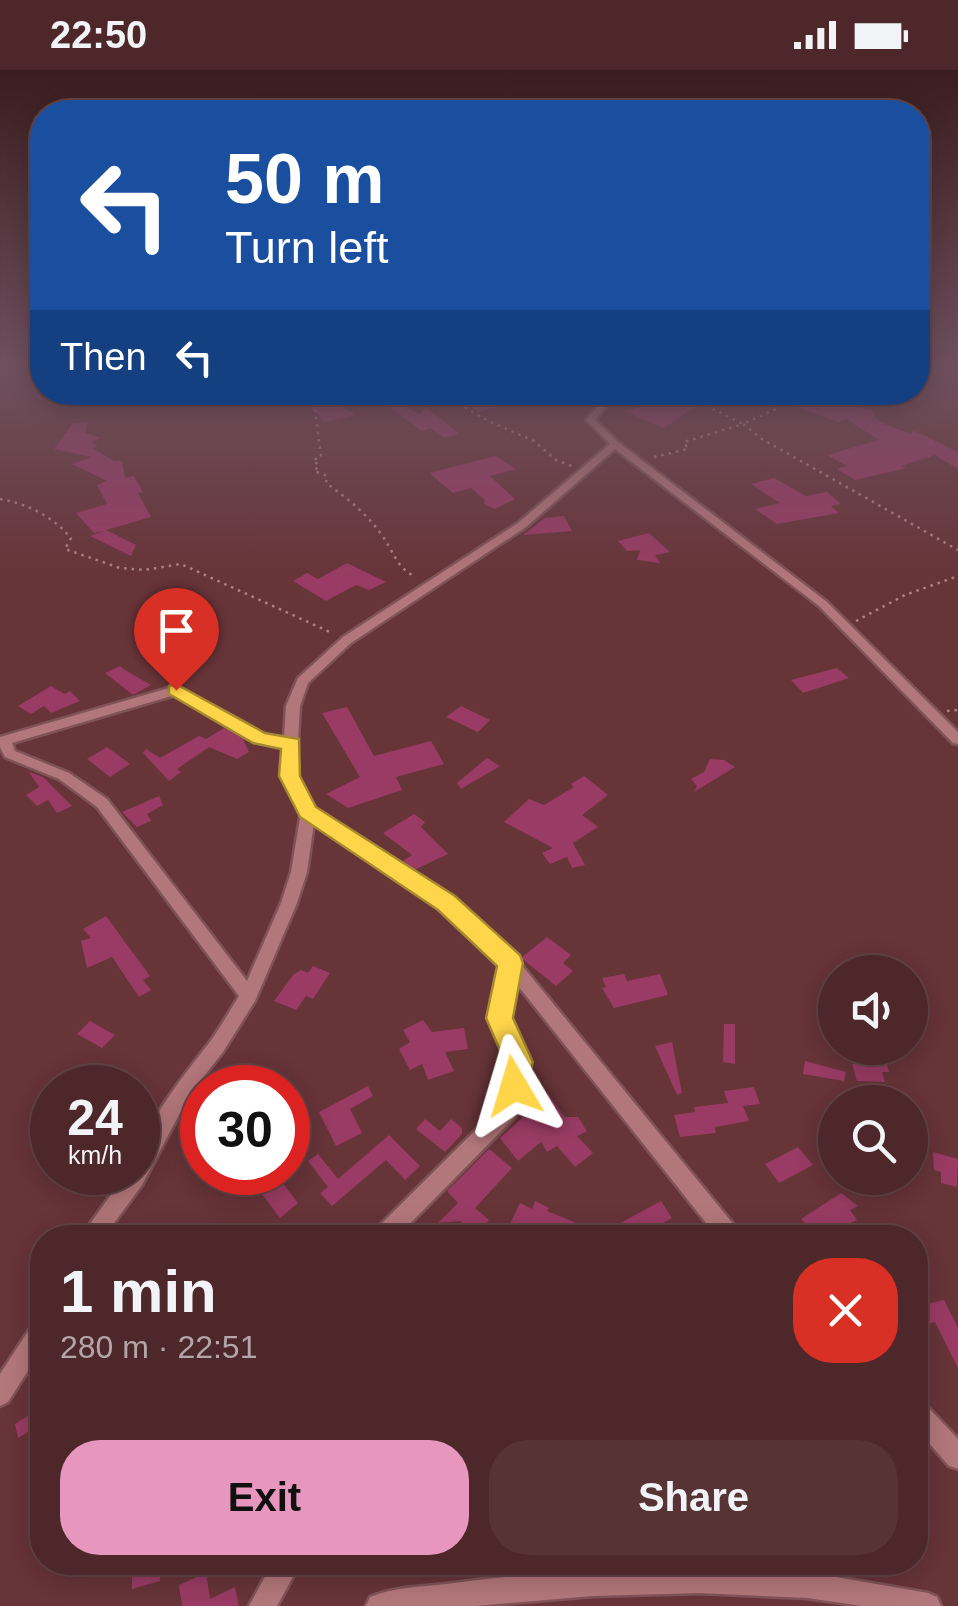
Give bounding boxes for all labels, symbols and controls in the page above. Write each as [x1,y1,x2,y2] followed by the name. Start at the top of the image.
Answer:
[50,14,147,56] text: 22:50
[60,140,190,270] icon: left
[225,140,385,218] text: 50 m
[225,222,388,273] text: Turn left
[167,330,222,385] icon: left
[60,336,147,378] text: Then
[134,588,219,691] pin
[149,603,204,658] icon: arrive
[818,955,928,1195] map controls
[818,955,928,1065] button: sound
[462,1034,566,1138] position arrow
[180,1065,310,1195] speed limit sign: 30
[818,1085,928,1195] button: search
[67,1090,123,1146] text: 24
[68,1141,122,1169] text: km/h
[60,1258,217,1325] text: 1 min
[793,1258,898,1363] button: close
[60,1329,257,1365] text: 280 m · 22:51
[60,1440,469,1555] button: Exit
[489,1440,898,1555] button: Share

